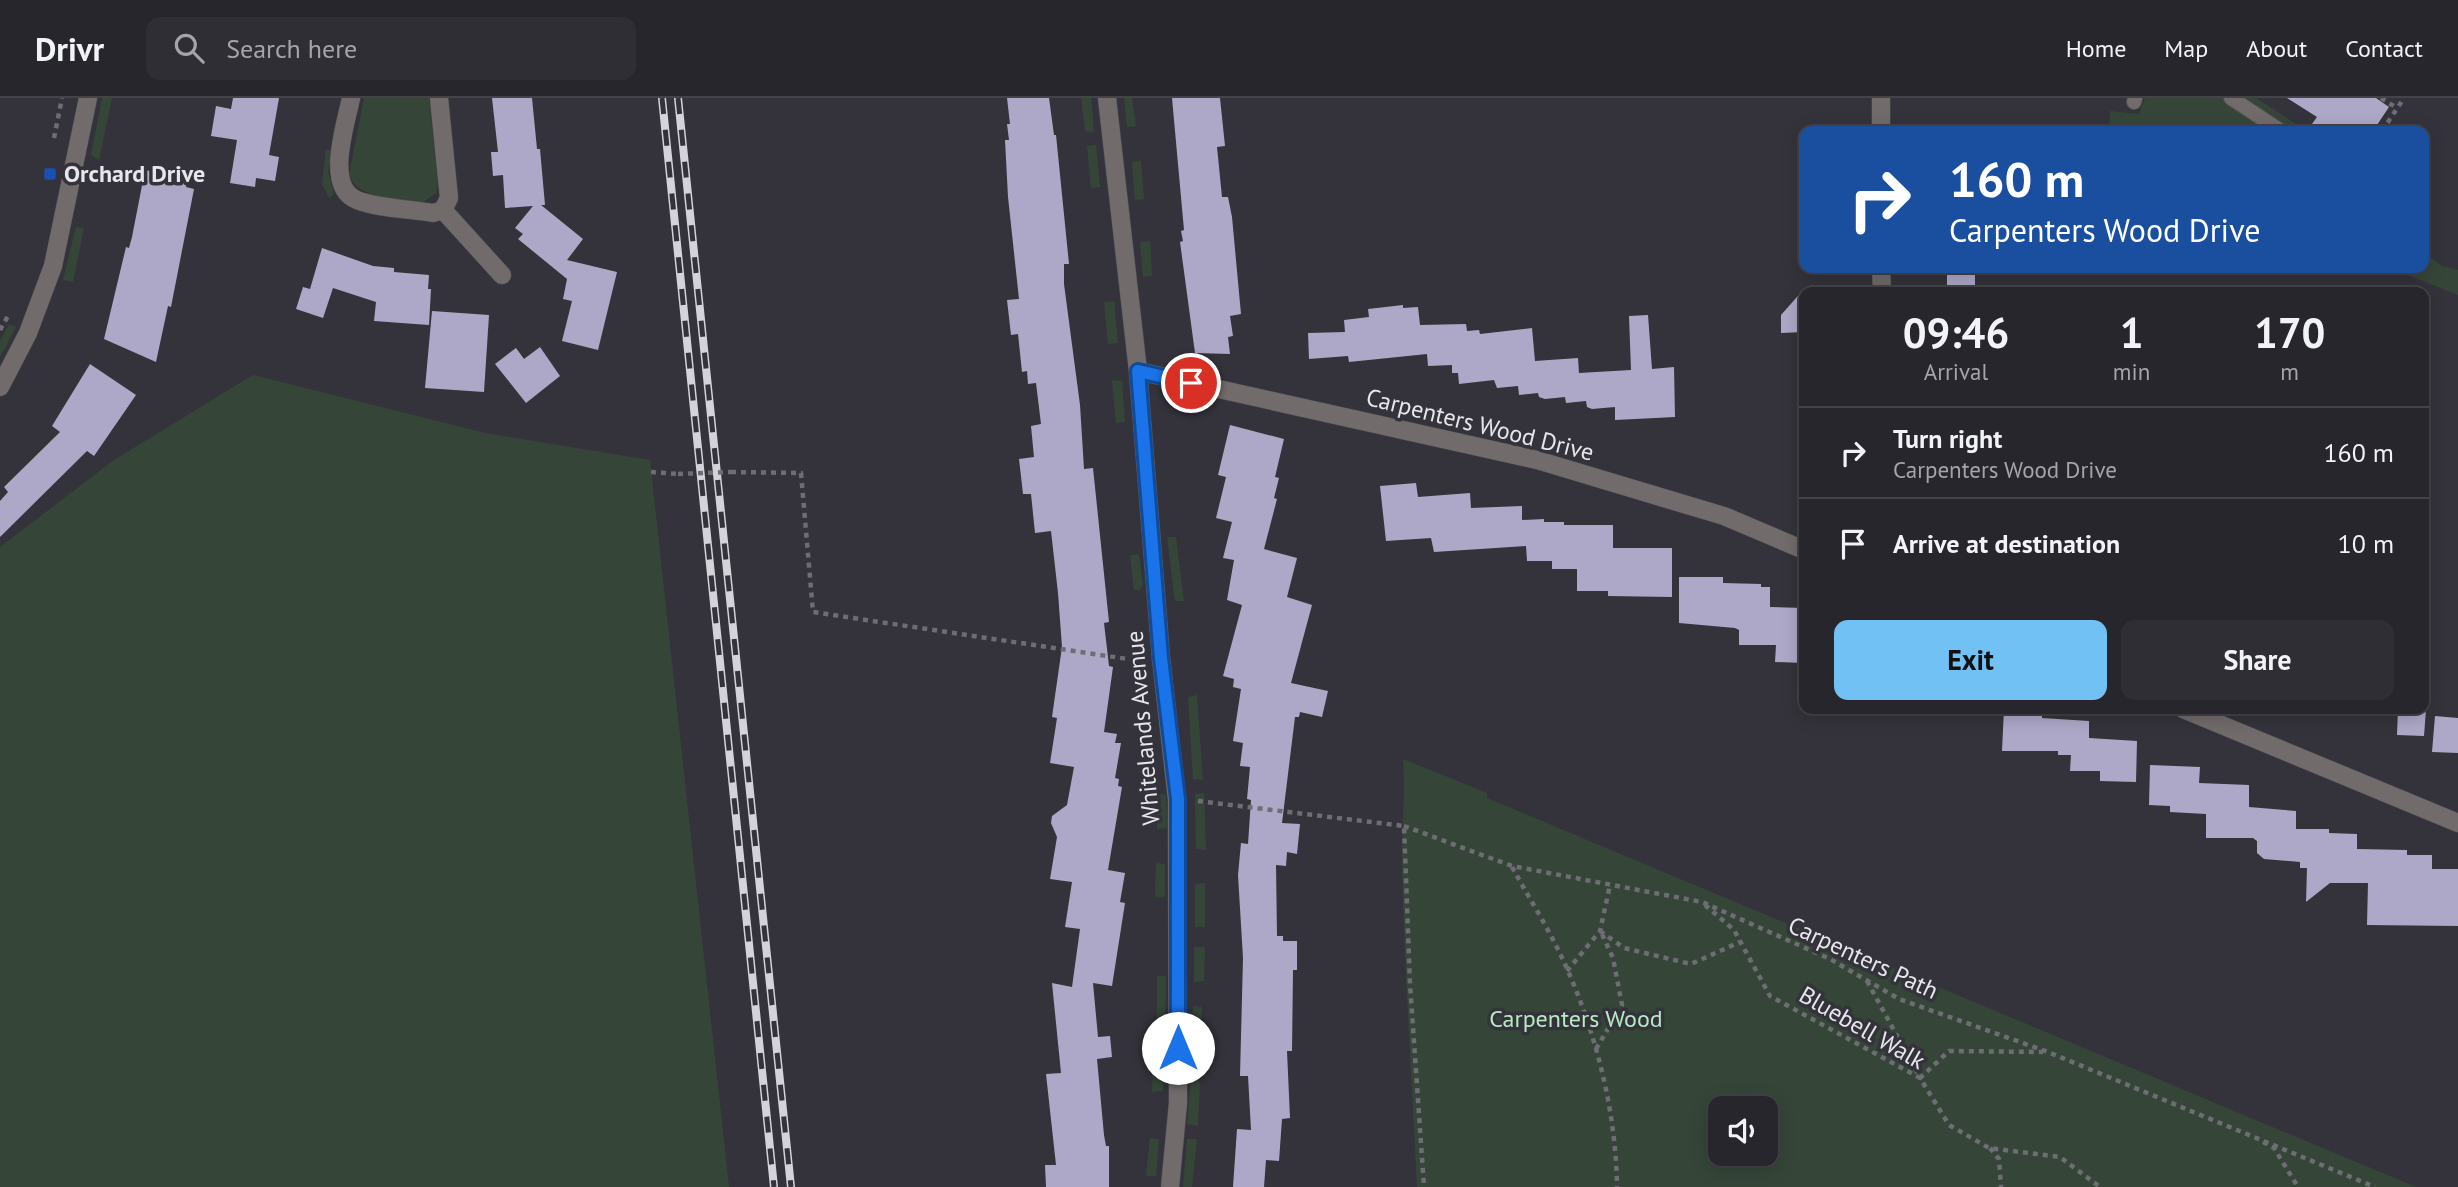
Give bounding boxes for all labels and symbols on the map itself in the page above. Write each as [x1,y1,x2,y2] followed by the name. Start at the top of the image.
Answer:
[64,158,205,189] place label: Orchard Drive
[42,166,58,182] marker: Orchard Drive
[1161,353,1221,413] pin
[1363,381,1597,468] street label: Carpenters Wood Drive
[1119,629,1166,827] street label: Whitelands Avenue
[1783,909,1943,1006] street label: Carpenters Path
[1794,979,1931,1076] street label: Bluebell Walk
[1489,1003,1663,1034] park label: Carpenters Wood
[1141,1011,1215,1085] position arrow

